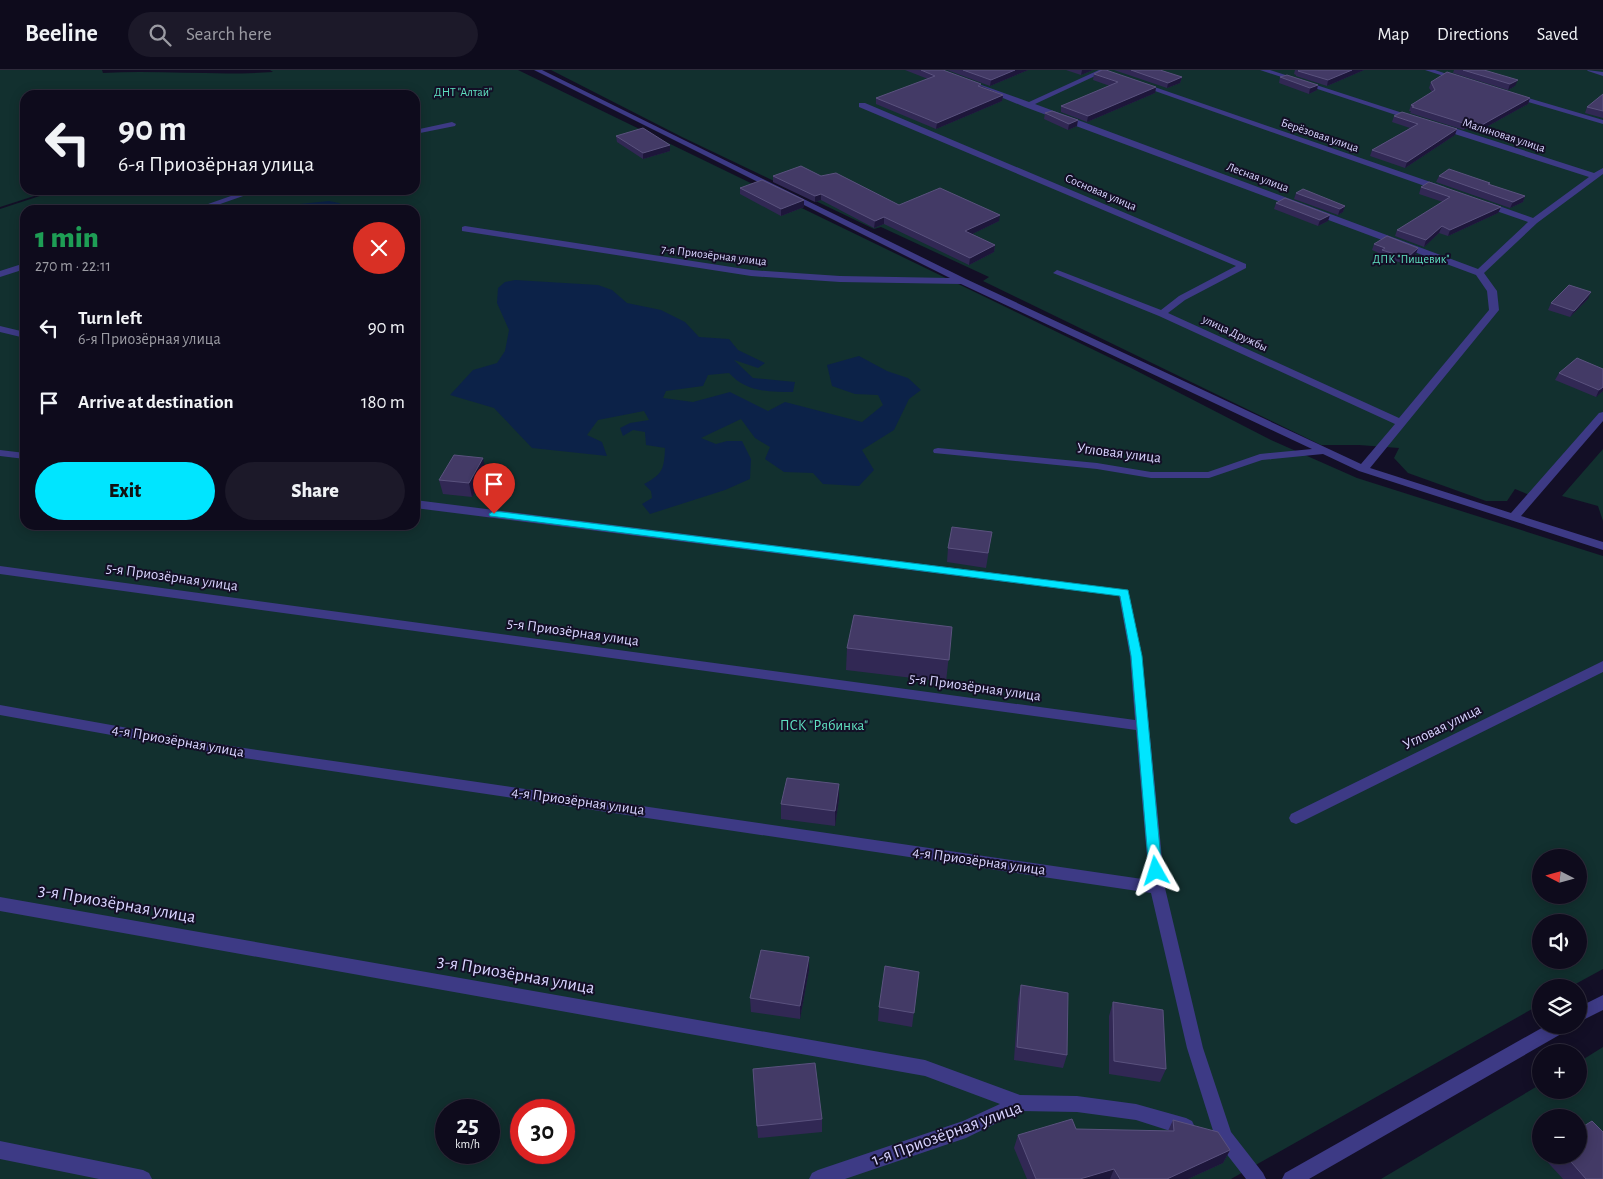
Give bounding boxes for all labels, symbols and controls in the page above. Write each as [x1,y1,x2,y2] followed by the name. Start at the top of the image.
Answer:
[128,12,478,57] search box
[146,21,174,49] icon: search
[25,22,98,46] text: Beeline
[186,25,272,44] text: Search here
[1378,26,1409,44] text: Map
[1437,26,1509,44] text: Directions
[1537,26,1578,44] text: Saved
[434,86,492,98] park label: ДНТ "Алтай"
[35,110,100,175] icon: left
[118,112,187,147] text: 90 m
[1279,116,1361,155] street label: Берёзовая улица
[1461,116,1547,155] street label: Малиновая улица
[118,153,314,175] text: 6-я Приозёрная улица
[1225,160,1291,195] street label: Лесная улица
[1063,172,1139,214] street label: Сосновая улица
[353,222,405,274] button: close
[35,223,99,253] text: 1 min
[660,243,768,268] street label: 7-я Приозёрная улица
[1372,253,1450,265] park label: ДПК "Пищевик"
[35,258,111,274] text: 270 m · 22:11
[78,309,142,328] text: Turn left
[1199,312,1269,354] street label: улица Дружбы
[35,314,63,342] icon: left
[368,318,405,337] text: 90 m
[78,331,221,347] text: 6-я Приозёрная улица
[35,389,63,417] icon: arrive
[78,393,234,412] text: Arrive at destination
[361,393,405,412] text: 180 m
[1076,440,1162,466] street label: Угловая улица
[35,462,215,520] button: Exit
[225,462,405,520] button: Share
[473,463,515,514] pin
[480,470,508,498] icon: arrive
[105,560,239,594] street label: 5-я Приозёрная улица
[506,615,640,649] street label: 5-я Приозёрная улица
[908,670,1042,704] street label: 5-я Приозёрная улица
[1400,702,1484,752] street label: Угловая улица
[780,718,868,733] park label: ПСК "Рябинка"
[111,722,245,760] street label: 4-я Приозёрная улица
[511,784,646,818] street label: 4-я Приозёрная улица
[912,844,1047,878] street label: 4-я Приозёрная улица
[1129,844,1181,896] position arrow
[1532,849,1588,904] north arrow
[1532,849,1587,1164] map controls
[37,881,197,927] street label: 3-я Приозёрная улица
[1532,914,1587,969] button: sound
[436,952,596,998] street label: 3-я Приозёрная улица
[1532,979,1587,1034] button: layers
[1532,1044,1587,1099] button: +
[870,1098,1024,1170] street label: 1-я Приозёрная улица
[510,1099,575,1164] speed limit sign: 30
[1532,1109,1587,1164] button: −
[456,1113,479,1138] text: 25
[455,1138,480,1150] text: km/h

